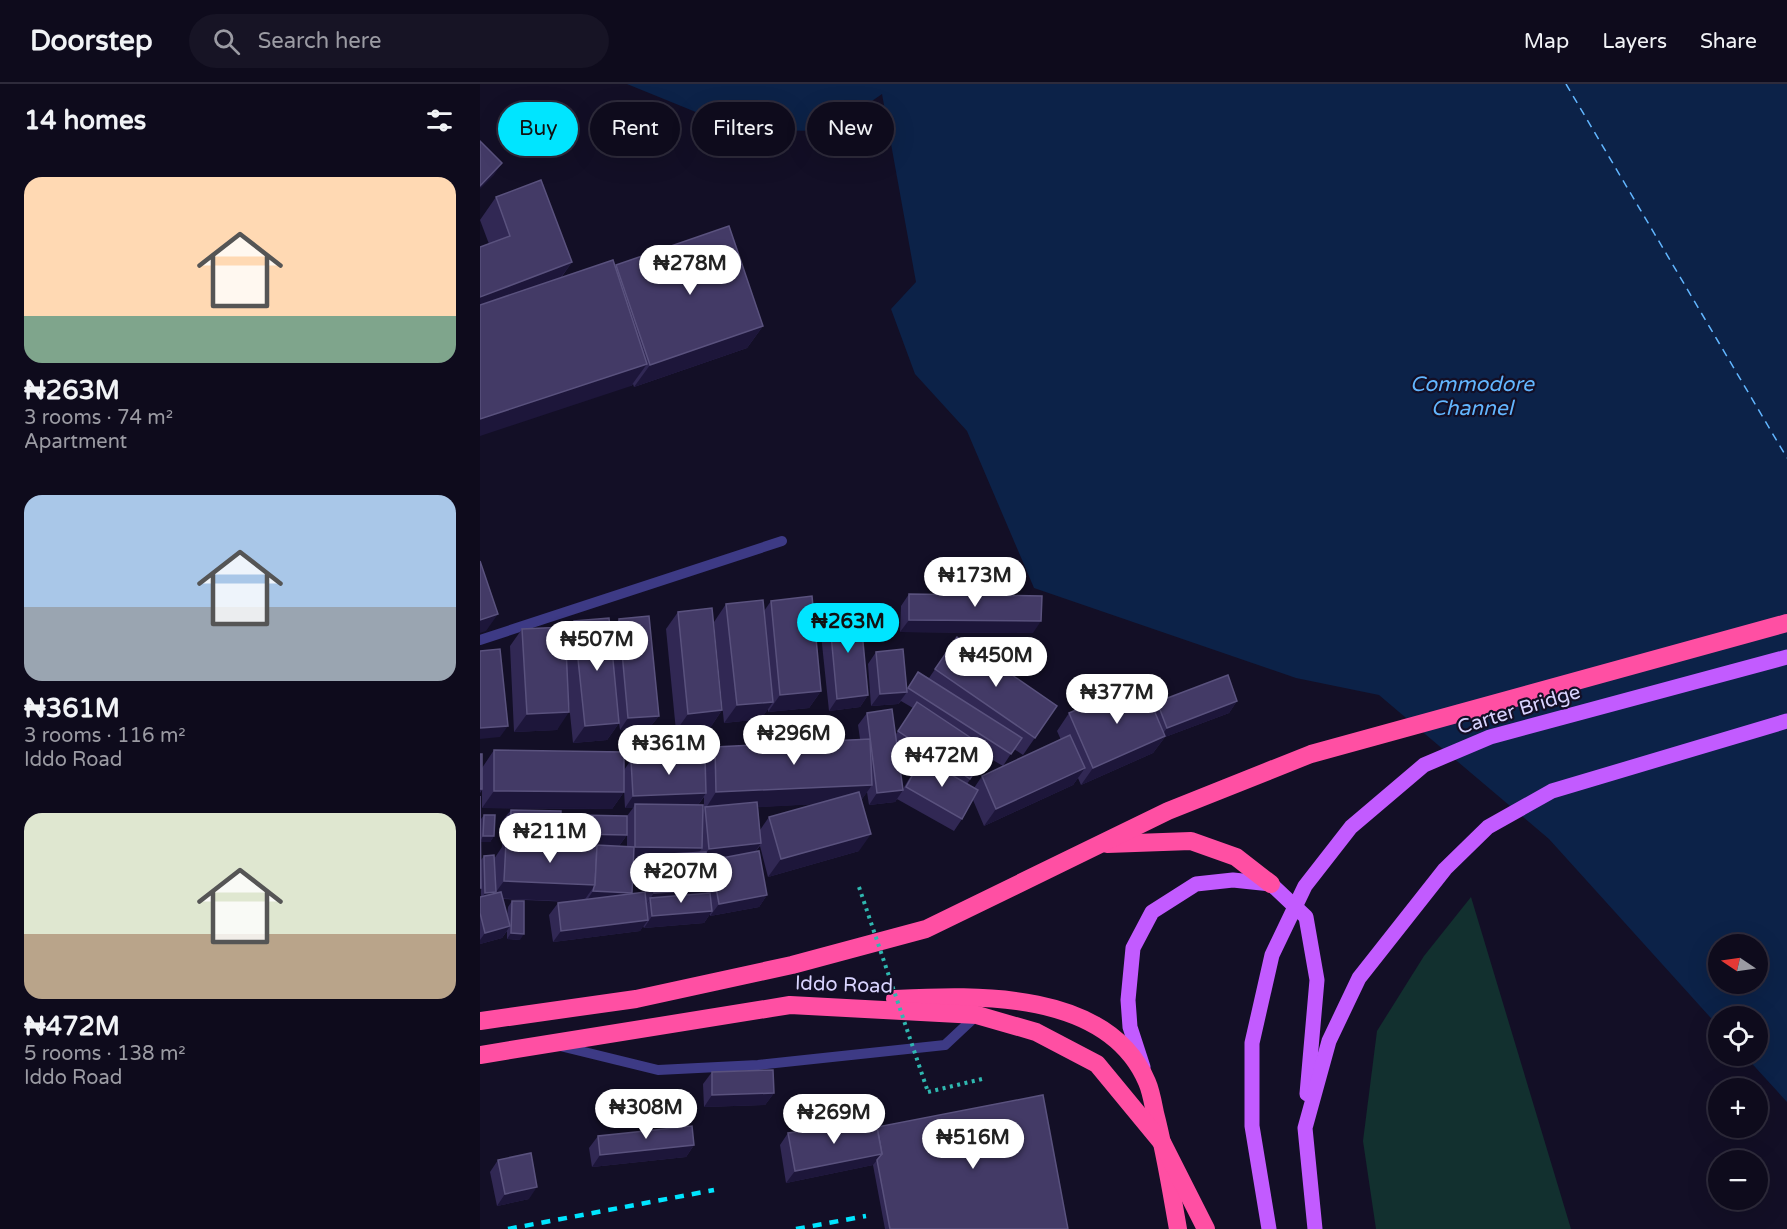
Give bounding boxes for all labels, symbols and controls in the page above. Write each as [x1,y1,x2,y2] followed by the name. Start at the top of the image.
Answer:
[189,14,609,68] search box
[30,24,153,58] text: Doorstep
[210,25,243,58] icon: search
[258,28,381,54] text: Search here
[1524,29,1569,54] text: Map
[1602,29,1667,54] text: Layers
[1700,29,1757,54] text: Share
[498,102,578,156] chip: Buy
[590,102,680,156] chip: Rent
[692,102,795,156] chip: Filters
[807,102,894,156] chip: New
[423,104,456,137] icon: filters
[24,105,146,136] text: 14 homes
[186,216,294,324] icon: home
[648,245,732,296] pin: ₦278M
[653,252,727,276] text: ₦278M
[1410,372,1535,421] water label: Commodore Channel
[24,375,120,406] text: ₦263M
[24,406,173,430] text: 3 rooms · 74 m²
[24,430,127,454] text: Apartment
[186,534,294,642] icon: home
[933,557,1017,608] pin: ₦173M
[938,564,1012,588] text: ₦173M
[806,603,890,654] pin: ₦263M
[811,610,885,634] text: ₦263M
[555,621,639,672] pin: ₦507M
[560,628,634,652] text: ₦507M
[954,637,1038,688] pin: ₦450M
[959,644,1033,668] text: ₦450M
[1075,674,1159,725] pin: ₦377M
[1455,680,1583,740] street label: Carter Bridge
[1080,681,1154,705] text: ₦377M
[24,693,120,724] text: ₦361M
[752,715,836,766] pin: ₦296M
[757,722,831,746] text: ₦296M
[24,724,186,748] text: 3 rooms · 116 m²
[627,725,711,776] pin: ₦361M
[632,732,706,756] text: ₦361M
[900,737,984,788] pin: ₦472M
[905,744,979,768] text: ₦472M
[24,748,122,772] text: Iddo Road
[508,813,592,864] pin: ₦211M
[513,820,587,844] text: ₦211M
[186,852,294,960] icon: home
[639,853,723,904] pin: ₦207M
[644,860,718,884] text: ₦207M
[1708,934,1768,994] north arrow
[1708,934,1768,1210] map controls
[794,971,894,999] street label: Iddo Road
[1708,1006,1768,1066] button: locate
[24,1011,120,1042] text: ₦472M
[24,1042,186,1066] text: 5 rooms · 138 m²
[24,1066,122,1090] text: Iddo Road
[1708,1078,1768,1138] button: +
[604,1089,688,1140] pin: ₦308M
[792,1094,876,1145] pin: ₦269M
[609,1096,683,1120] text: ₦308M
[797,1101,871,1125] text: ₦269M
[931,1119,1015,1170] pin: ₦516M
[936,1126,1010,1150] text: ₦516M
[1708,1150,1768,1210] button: −

